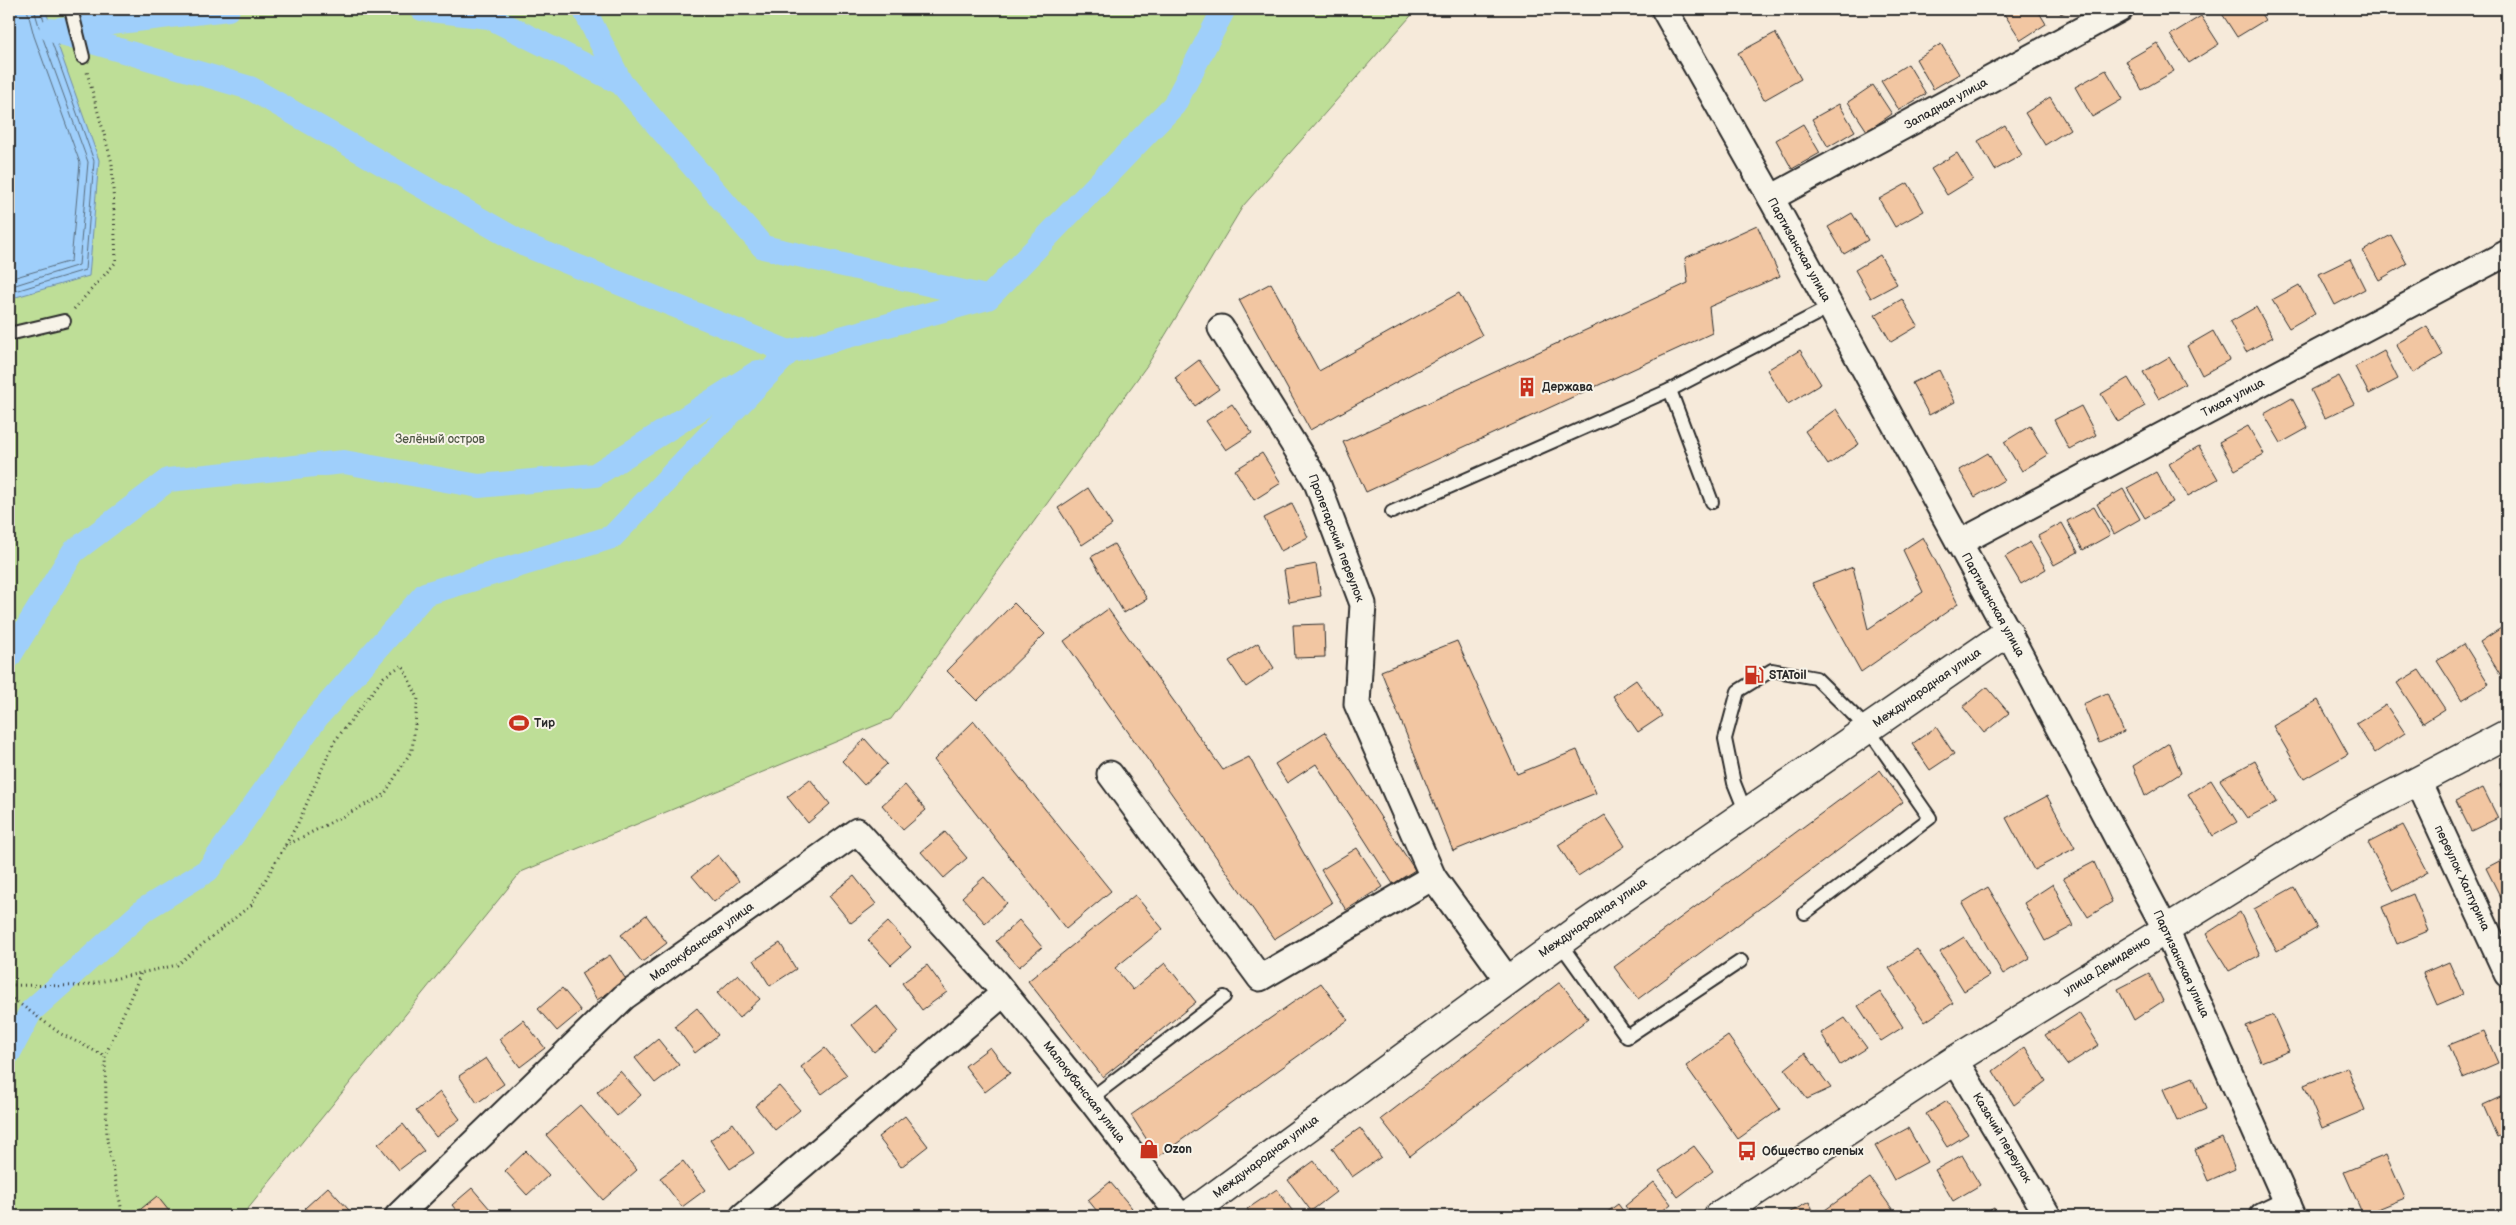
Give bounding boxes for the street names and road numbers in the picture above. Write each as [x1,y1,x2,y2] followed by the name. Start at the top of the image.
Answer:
[1902,75,1990,133] street label: Западная улица
[1764,195,1834,305] street label: Партизанская улица
[2199,375,2267,421] street label: Тихая улица
[1305,472,1368,605] street label: Пролетарский переулок
[1958,550,2028,660] street label: Партизанская улица
[1870,645,1984,731] street label: Международная улица
[2431,823,2493,933] street label: переулок Халтурина
[1536,875,1650,961] street label: Международная улица
[647,899,757,985] street label: Малокубанская улица
[2150,908,2212,1020] street label: Партизанская улица
[2061,933,2153,999] street label: улица Демиденко
[1040,1038,1128,1146] street label: Малокубанская улица
[1969,1090,2035,1186] street label: Казачий переулок
[1210,1112,1322,1202] street label: Международная улица

